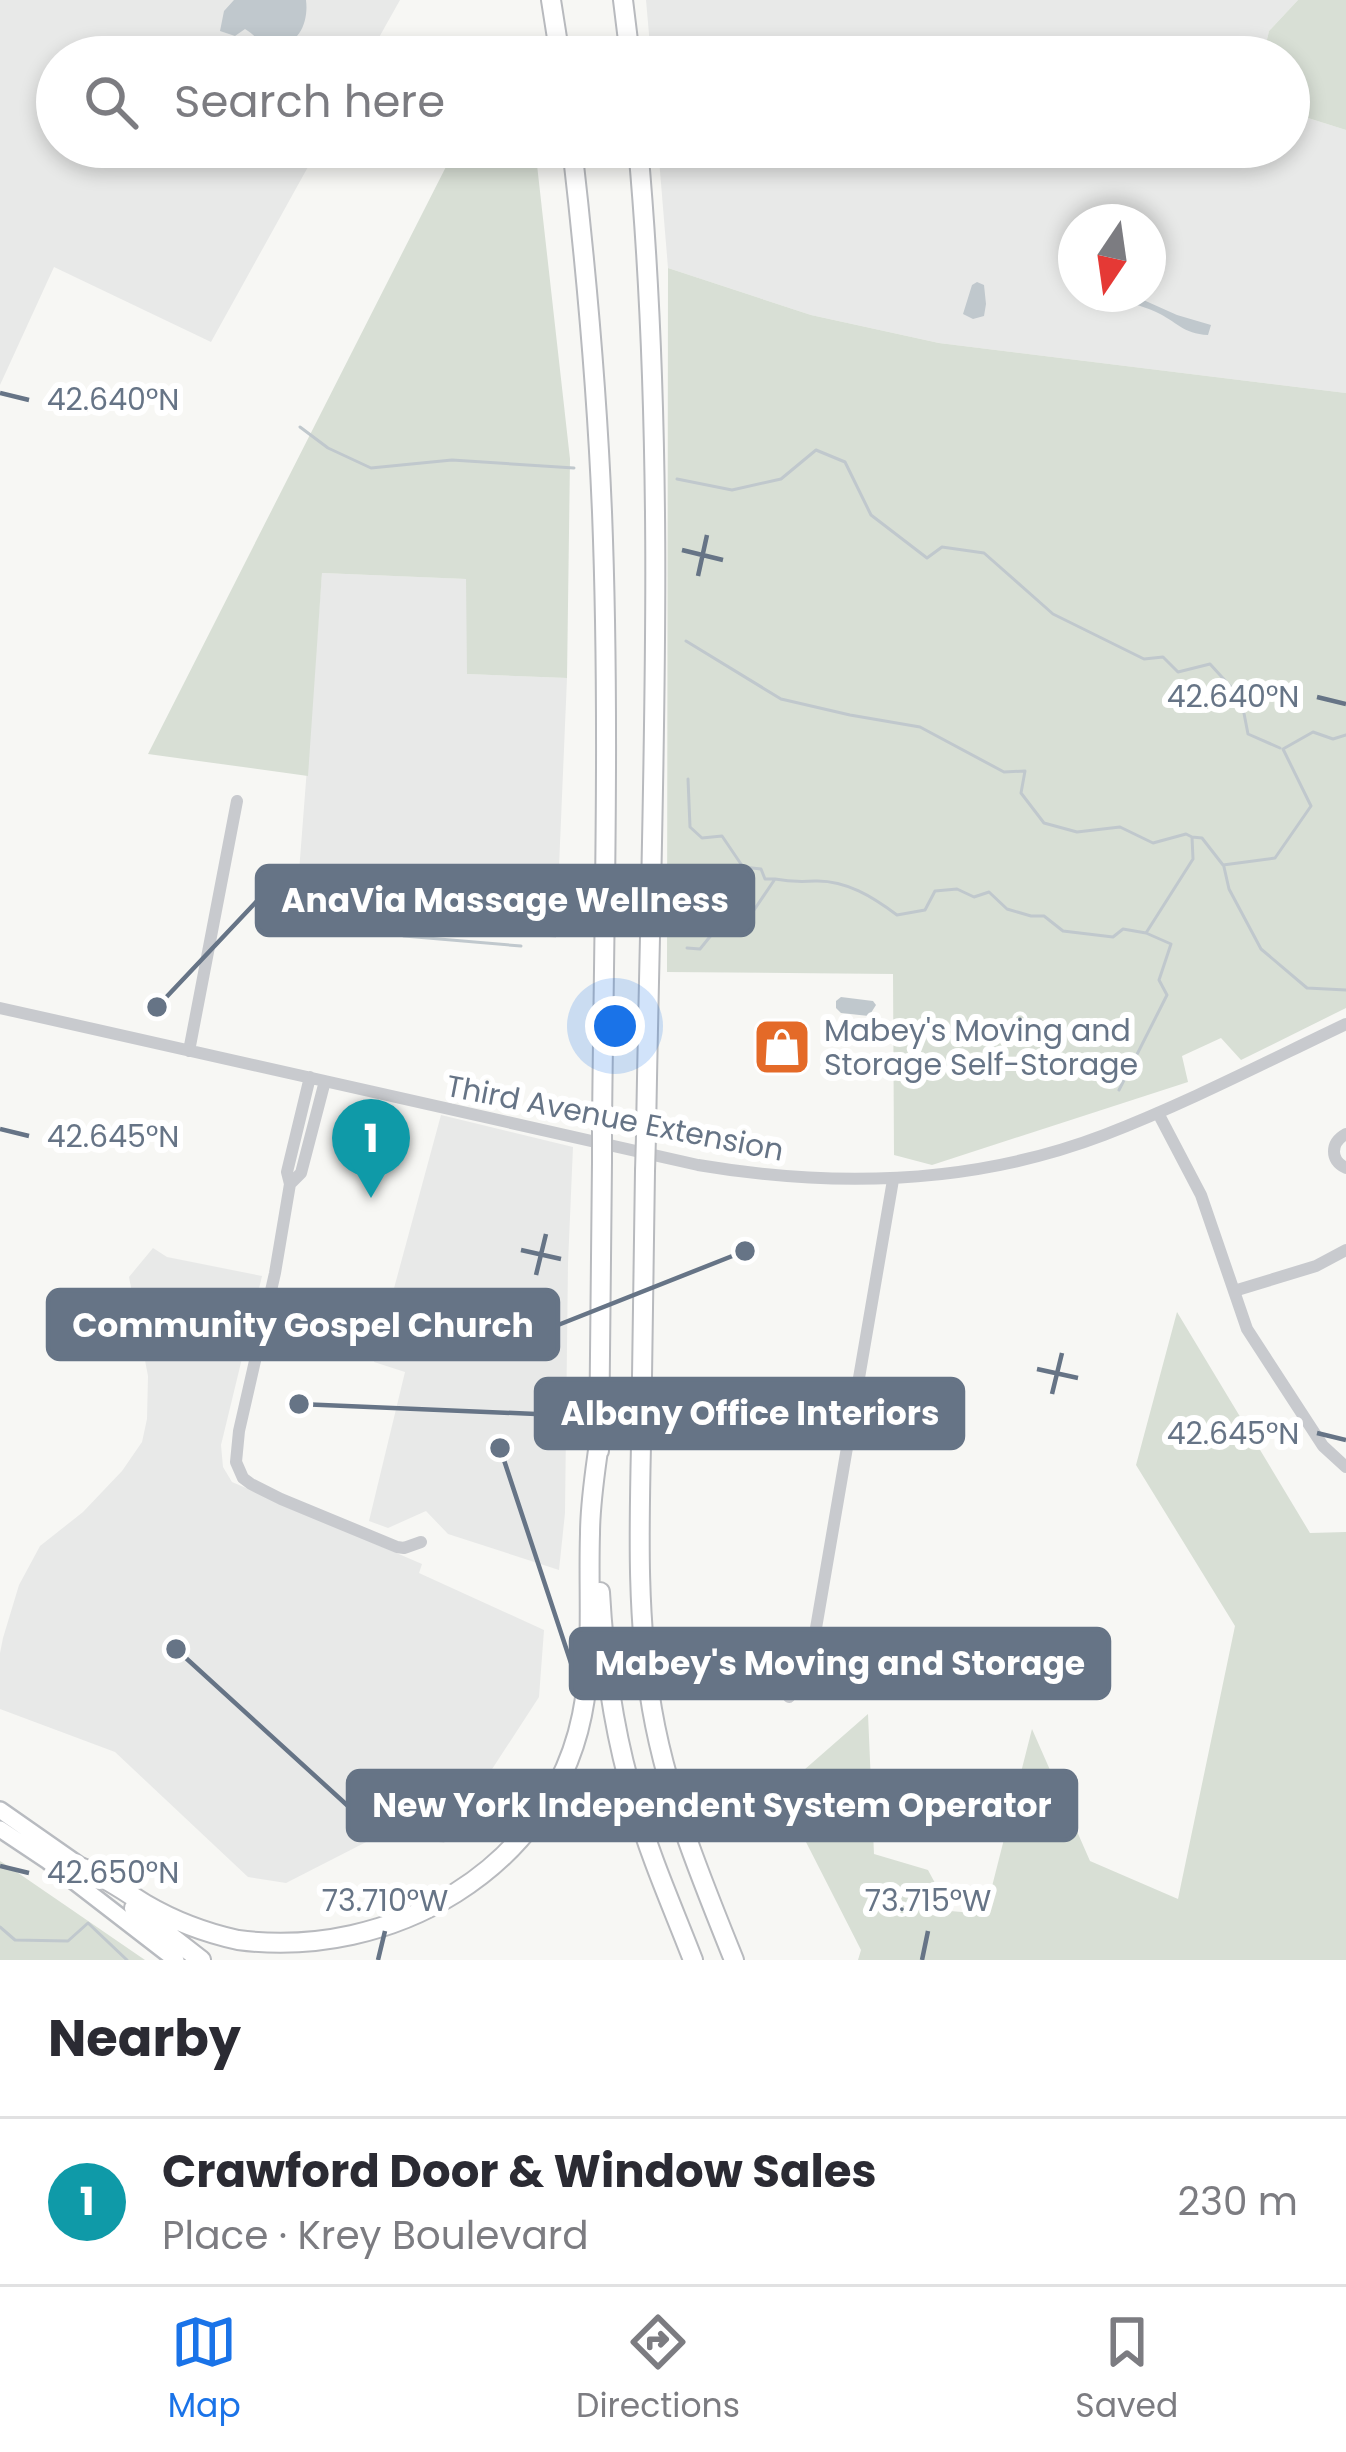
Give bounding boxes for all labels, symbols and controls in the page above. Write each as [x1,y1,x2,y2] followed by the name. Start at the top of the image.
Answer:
[36,36,1310,168] search box
[78,69,144,135] icon: search
[174,70,445,133] text: Search here
[1058,204,1166,312] north arrow
[47,378,179,421] text: 42.640°N
[1167,675,1299,718] text: 42.640°N
[257,866,753,935] callout: AnaVia Massage Wellness
[281,877,729,924] text: AnaVia Massage Wellness
[585,996,645,1056] your location
[824,1009,1138,1086] place label: Mabey's Moving and Storage Self-Storage
[751,1016,813,1078] shop icon: Mabey's Moving and Storage Self-Storage
[443,1064,787,1172] street label: Third Avenue Extension
[332,1099,410,1198] pin: 1
[47,1115,179,1158] text: 42.645°N
[48,1290,558,1359] callout: Community Gospel Church
[72,1302,534,1349] text: Community Gospel Church
[536,1379,963,1448] callout: Albany Office Interiors
[561,1390,939,1437] text: Albany Office Interiors
[1167,1412,1299,1455] text: 42.645°N
[571,1629,1109,1698] callout: Mabey's Moving and Storage
[595,1640,1085,1687] text: Mabey's Moving and Storage
[348,1771,1076,1840] callout: New York Independent System Operator
[372,1782,1052,1829] text: New York Independent System Operator
[47,1851,179,1894] text: 42.650°N
[322,1879,448,1922] text: 73.710°W
[865,1879,991,1922] text: 73.715°W
[48,2002,241,2074] text: Nearby
[162,2140,877,2203] text: Crawford Door & Window Sales
[80,2174,94,2229] text: 1
[1178,2174,1298,2229] text: 230 m
[162,2208,589,2263] text: Place · Krey Boulevard
[168,2309,241,2431] tab: Map
[576,2309,740,2431] tab: Directions
[1075,2309,1178,2431] tab: Saved

